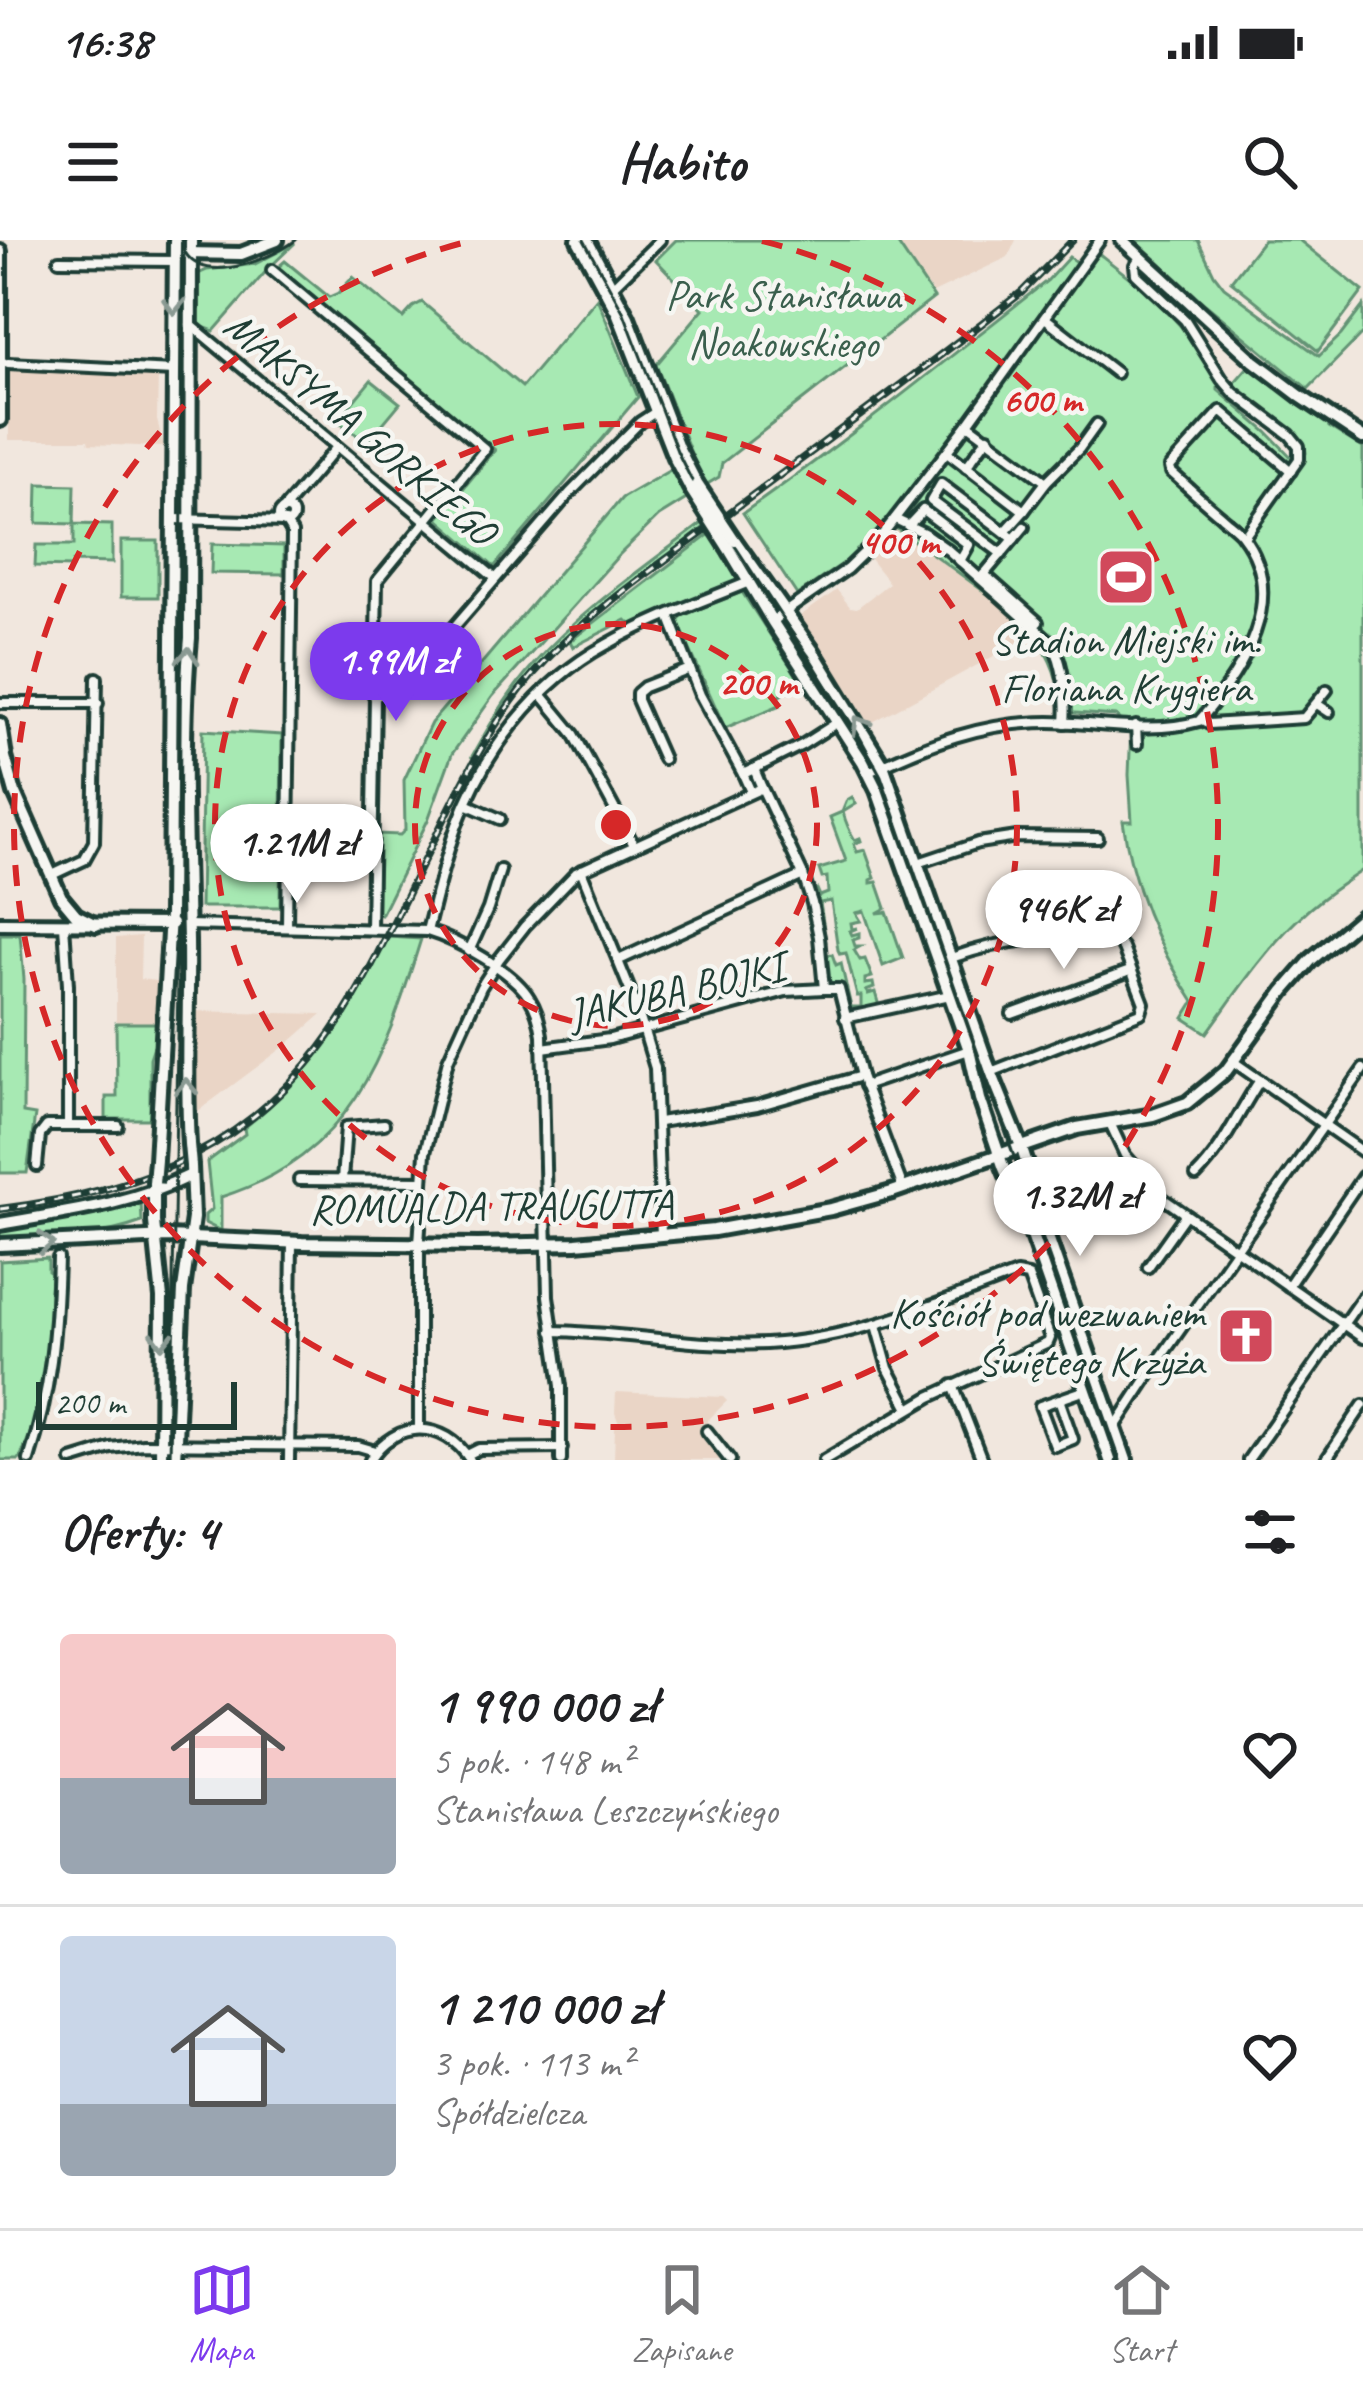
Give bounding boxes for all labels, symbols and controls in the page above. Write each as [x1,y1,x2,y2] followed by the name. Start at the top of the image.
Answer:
[60,14,151,71] text: 16:38
[618,128,745,196] text: Habito
[60,129,126,195] icon: menu
[1237,129,1303,195] icon: search
[666,269,904,370] park label: Park Stanisława Noakowskiego
[161,298,187,316] one-way arrow
[213,299,510,560] street label: MAKSYMA GORKIEGO
[1003,377,1085,423] text: 600 m
[861,519,942,565] text: 400 m
[1095,546,1157,608] sports icon: Stadion Miejski im. Floriana Krygiera
[991,614,1262,715] place label: Stadion Miejski im. Floriana Krygiera
[272,622,520,724] pin: 1.99M zł
[337,636,455,685] text: 1.99M zł
[175,646,201,665] one-way arrow
[719,660,800,706] text: 200 m
[852,715,874,737] one-way arrow
[173,804,421,906] pin: 1.21M zł
[595,804,637,846] centre of rings
[237,818,357,867] text: 1.21M zł
[953,870,1175,972] pin: 946K zł
[1012,884,1116,933] text: 946K zł
[561,938,798,1042] street label: JAKUBA BOJKI
[174,1077,200,1096] one-way arrow
[956,1157,1204,1259] pin: 1.32M zł
[1020,1171,1140,1220] text: 1.32M zł
[309,1177,674,1236] street label: ROMUALDA TRAUGUTTA
[37,1230,56,1256] one-way arrow
[890,1287,1207,1388] place label: Kościół pod wezwaniem Świętego Krzyża
[1215,1305,1277,1367] church icon: Kościół pod wezwaniem Świętego Krzyża
[150,1331,176,1350] one-way arrow
[36,1376,237,1429] scale bar
[54,1382,125,1424] text: 200 m
[1237,1499,1303,1565] icon: filters
[60,1500,217,1564] text: Oferty: 4
[432,1673,656,1737] text: 1 990 000 zł
[156,1682,300,1826] icon: home
[1237,1721,1303,1787] icon: heart
[432,1737,632,1786] text: 5 pok. · 148 m²
[432,1786,777,1835] text: Stanisława Leszczyńskiego
[432,1975,657,2039] text: 1 210 000 zł
[156,1984,300,2128] icon: home
[1237,2023,1303,2089] icon: heart
[432,2039,632,2088] text: 3 pok. · 113 m²
[432,2088,585,2137] text: Spółdzielcza
[189,2257,255,2371] tab: Mapa
[632,2257,732,2371] tab: Zapisane
[1109,2257,1175,2371] tab: Start

